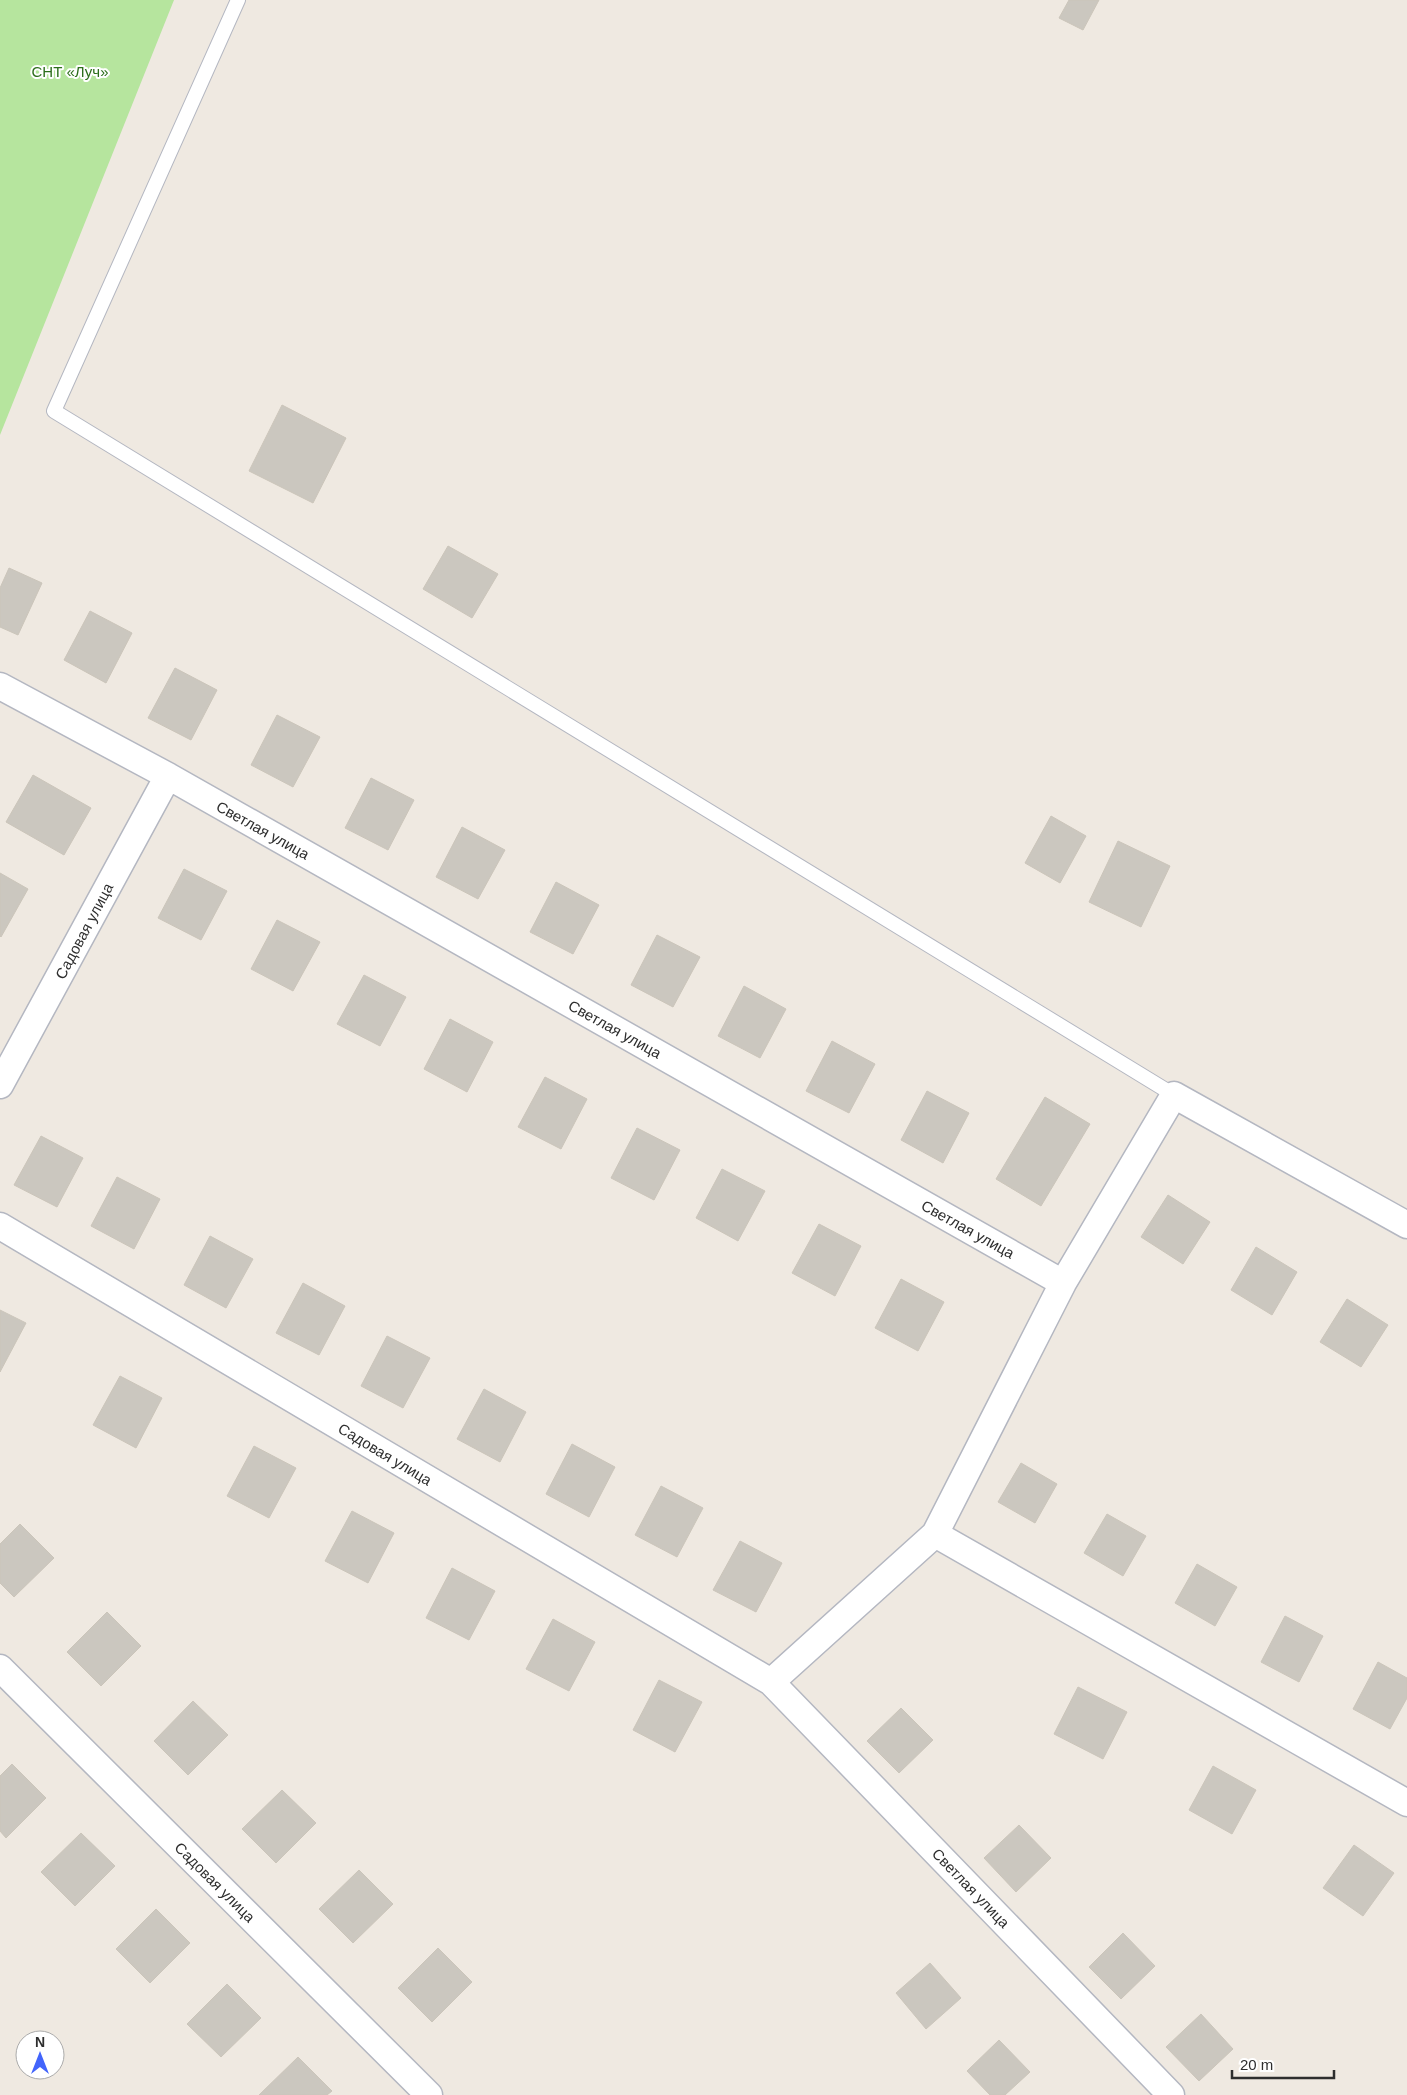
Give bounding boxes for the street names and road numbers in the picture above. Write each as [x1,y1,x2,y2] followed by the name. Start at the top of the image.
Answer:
[214,797,313,863] street label: Светлая улица
[52,880,117,982] street label: Садовая улица
[566,996,665,1062] street label: Светлая улица
[919,1196,1018,1262] street label: Светлая улица
[335,1419,435,1489] street label: Садовая улица
[171,1838,259,1926] street label: Садовая улица
[929,1845,1014,1932] street label: Светлая улица

